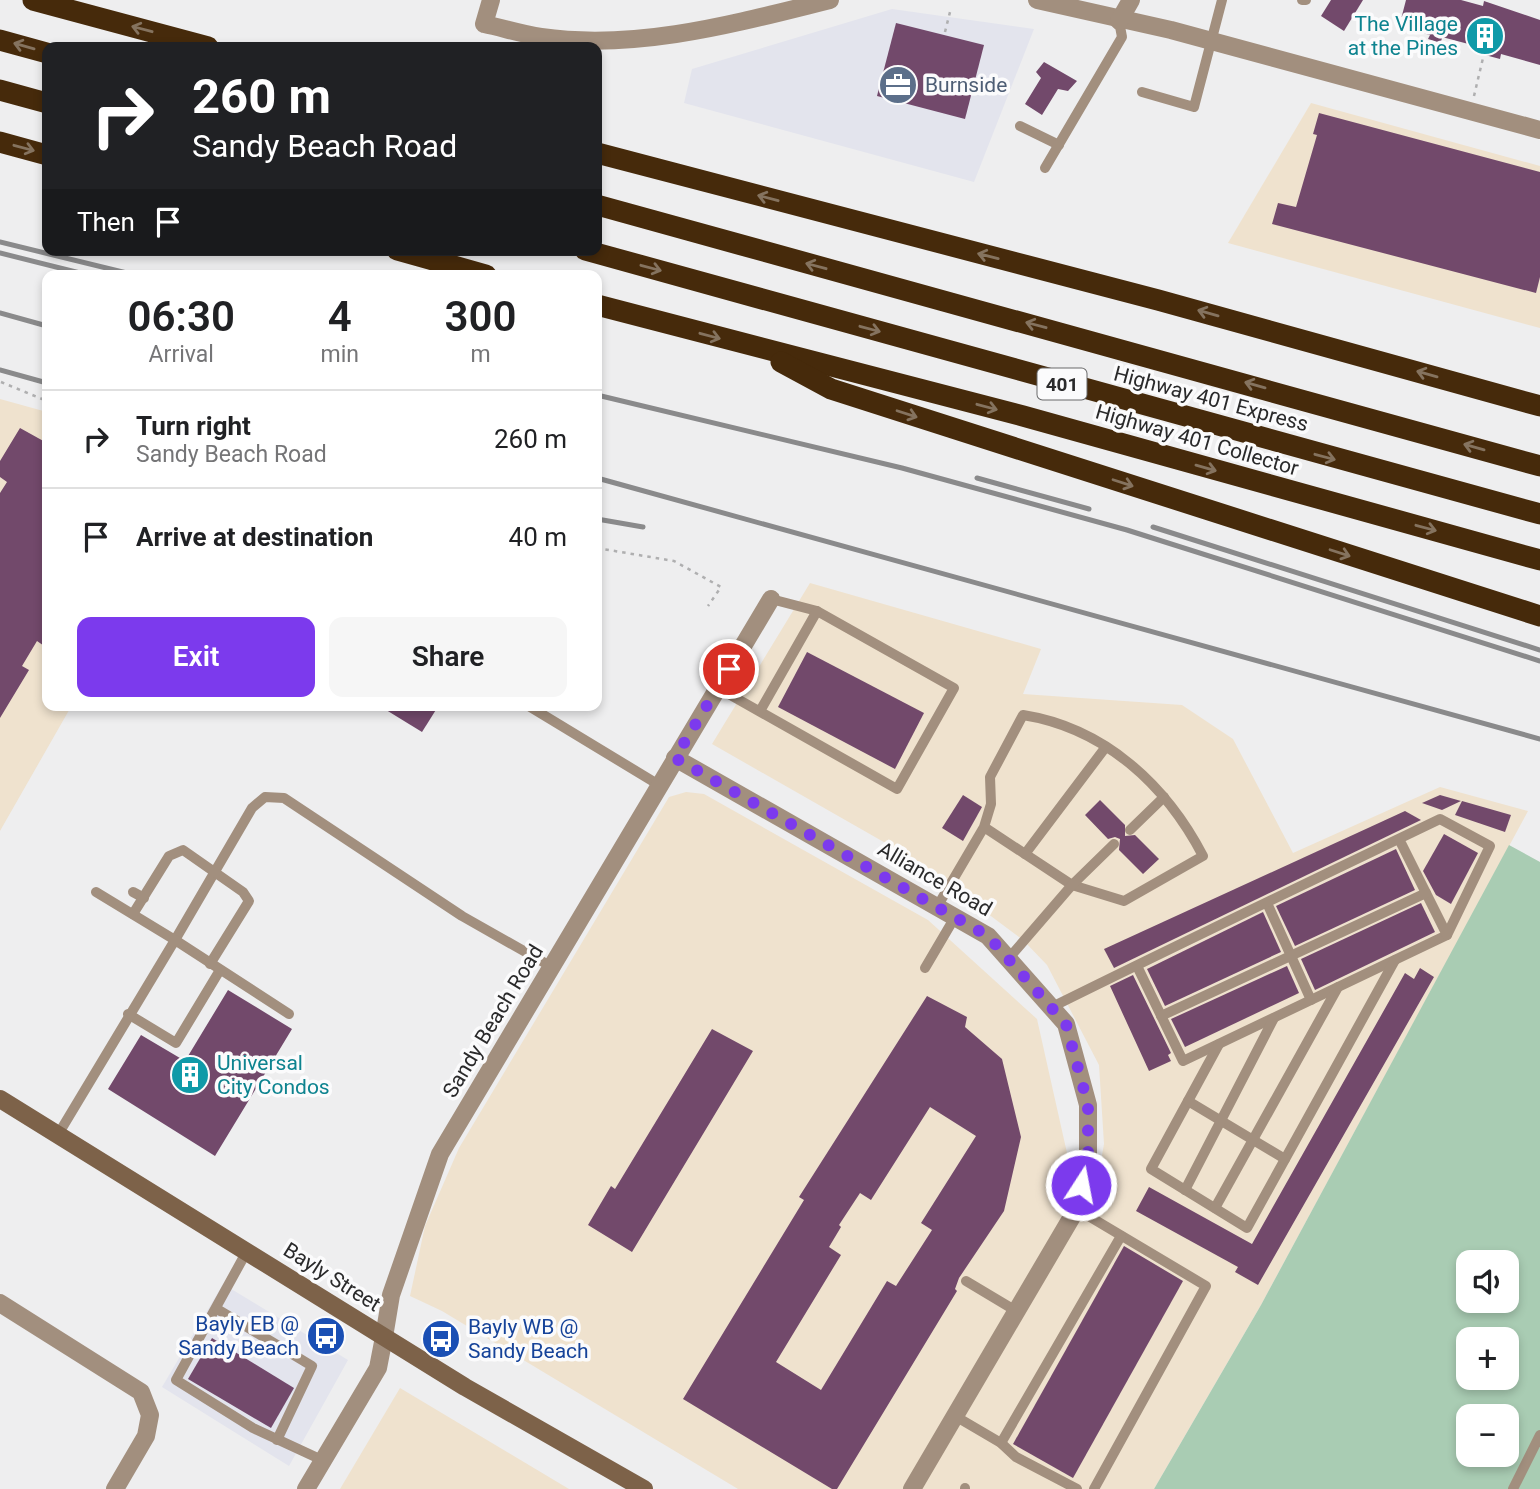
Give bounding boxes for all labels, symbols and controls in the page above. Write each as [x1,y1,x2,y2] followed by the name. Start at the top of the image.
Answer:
[1348,12,1458,60] place label: The Village at the Pines
[1464,15,1506,57] building icon: The Village at the Pines
[131,22,154,35] one-way arrow
[13,39,35,52] one-way arrow
[877,64,919,106] office icon: Burnside
[192,68,331,125] text: 260 m
[77,70,168,161] icon: right
[925,73,1007,97] place label: Burnside
[192,127,457,165] text: Sandy Beach Road
[12,142,34,155] one-way arrow
[757,191,779,204] one-way arrow
[149,203,187,241] icon: arrive
[77,207,135,237] text: Then
[977,248,999,261] one-way arrow
[806,258,828,271] one-way arrow
[640,263,662,276] one-way arrow
[128,292,235,341] text: 06:30
[328,292,352,341] text: 4
[444,292,516,341] text: 300
[1197,306,1219,319] one-way arrow
[1025,318,1047,331] one-way arrow
[859,323,881,336] one-way arrow
[698,330,721,343] one-way arrow
[149,341,214,368] text: Arrival
[320,341,359,368] text: min
[470,341,491,368] text: m
[1111,362,1311,436] street label: Highway 401 Express
[1416,367,1439,380] one-way arrow
[1038,368,1086,400] road number: 401
[1245,378,1267,391] one-way arrow
[1093,400,1301,480] street label: Highway 401 Collector
[975,401,998,414] one-way arrow
[895,409,917,421] one-way arrow
[136,411,251,441] text: Turn right
[77,420,115,458] icon: right
[494,424,567,454] text: 260 m
[1464,440,1486,453] one-way arrow
[136,441,327,468] text: Sandy Beach Road
[1314,451,1336,464] one-way arrow
[1195,463,1217,476] one-way arrow
[1112,478,1134,491] one-way arrow
[77,518,115,556] icon: arrive
[136,522,373,552] text: Arrive at destination
[509,522,567,552] text: 40 m
[1414,523,1436,536] one-way arrow
[1329,547,1351,560] one-way arrow
[77,617,315,697] button: Exit
[329,617,567,697] button: Share
[699,639,759,699] pin
[710,650,748,688] icon: arrive
[874,837,996,921] street label: Alliance Road
[438,940,548,1102] street label: Sandy Beach Road
[217,1051,330,1099] place label: Universal City Condos
[169,1054,211,1096] building icon: Universal City Condos
[1044,1148,1118,1222] position arrow
[279,1238,385,1316] street label: Bayly Street
[1456,1250,1519,1467] map controls
[1456,1250,1519,1313] button: sound
[178,1312,299,1360] place label: Bayly EB @ Sandy Beach
[305,1315,347,1357] bus stop icon: Bayly EB @ Sandy Beach
[468,1315,589,1363] place label: Bayly WB @ Sandy Beach
[420,1318,462,1360] bus stop icon: Bayly WB @ Sandy Beach
[1456,1327,1519,1390] button: +
[1456,1404,1519,1467] button: −

